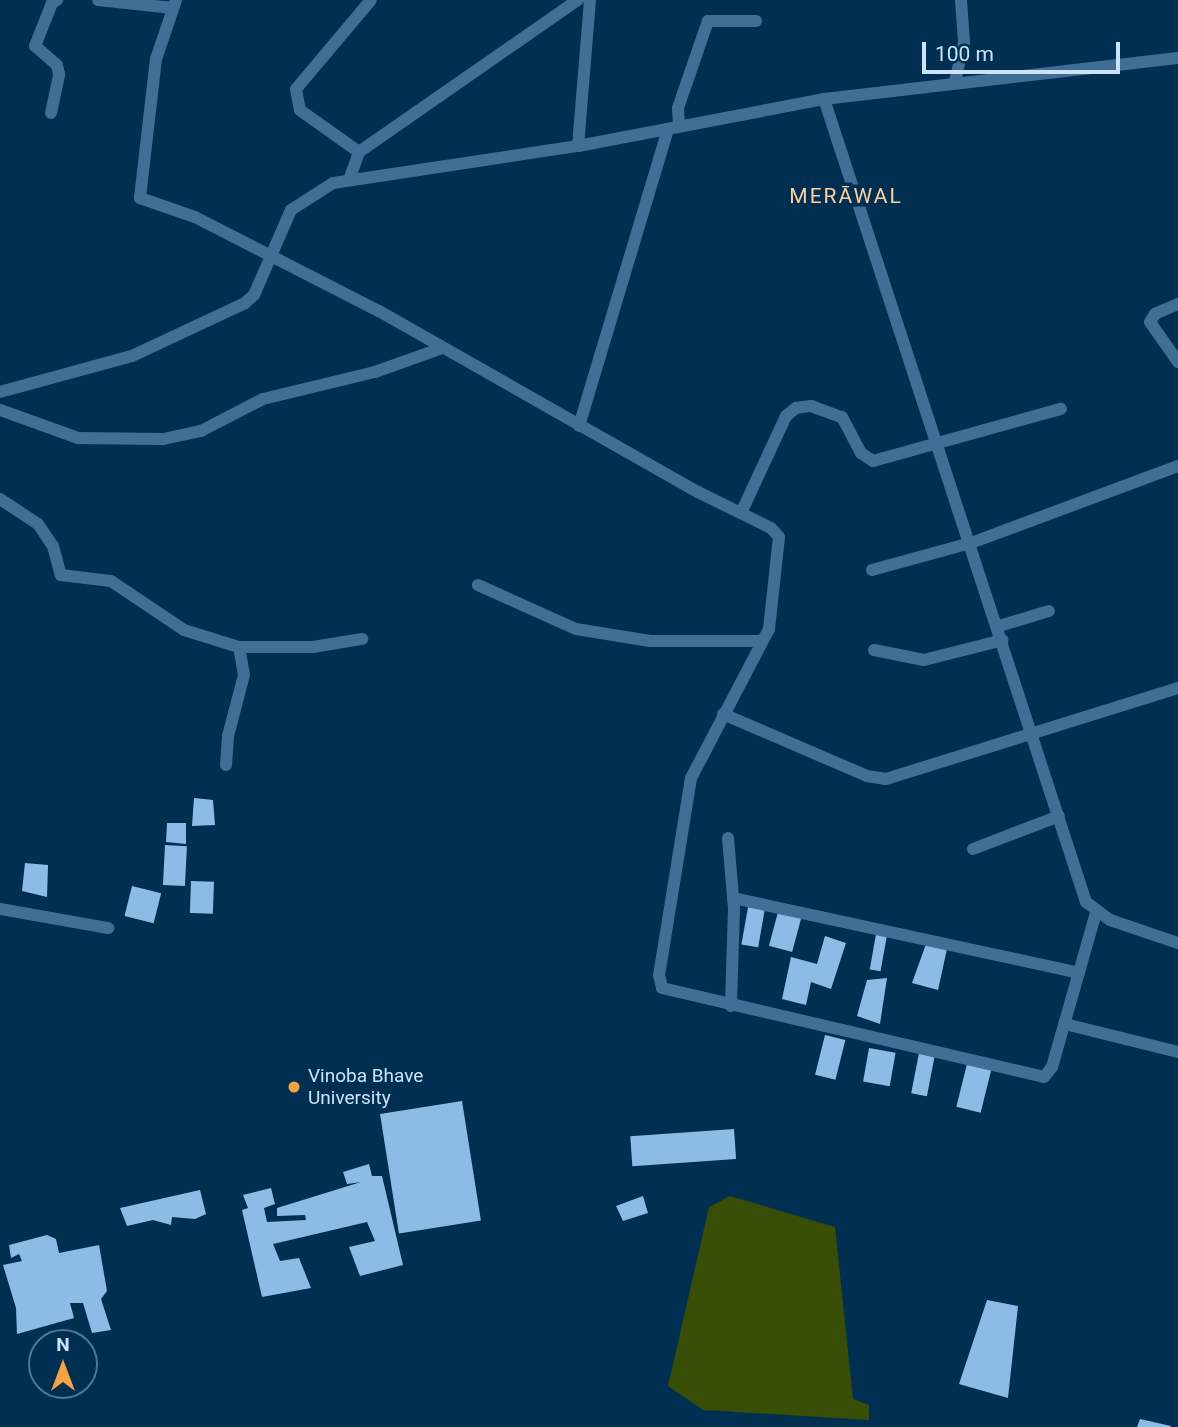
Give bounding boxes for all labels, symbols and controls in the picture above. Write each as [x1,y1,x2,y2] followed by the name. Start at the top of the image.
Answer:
[926,28,1124,72] scale bar
[935,42,994,66] text: 100 m
[790,183,902,209] district label: MERĀWAL
[308,1065,423,1109] place label: Vinoba Bhave University
[286,1079,302,1095] marker: Vinoba Bhave University
[28,1329,98,1399] north arrow
[56,1333,70,1356] text: N

